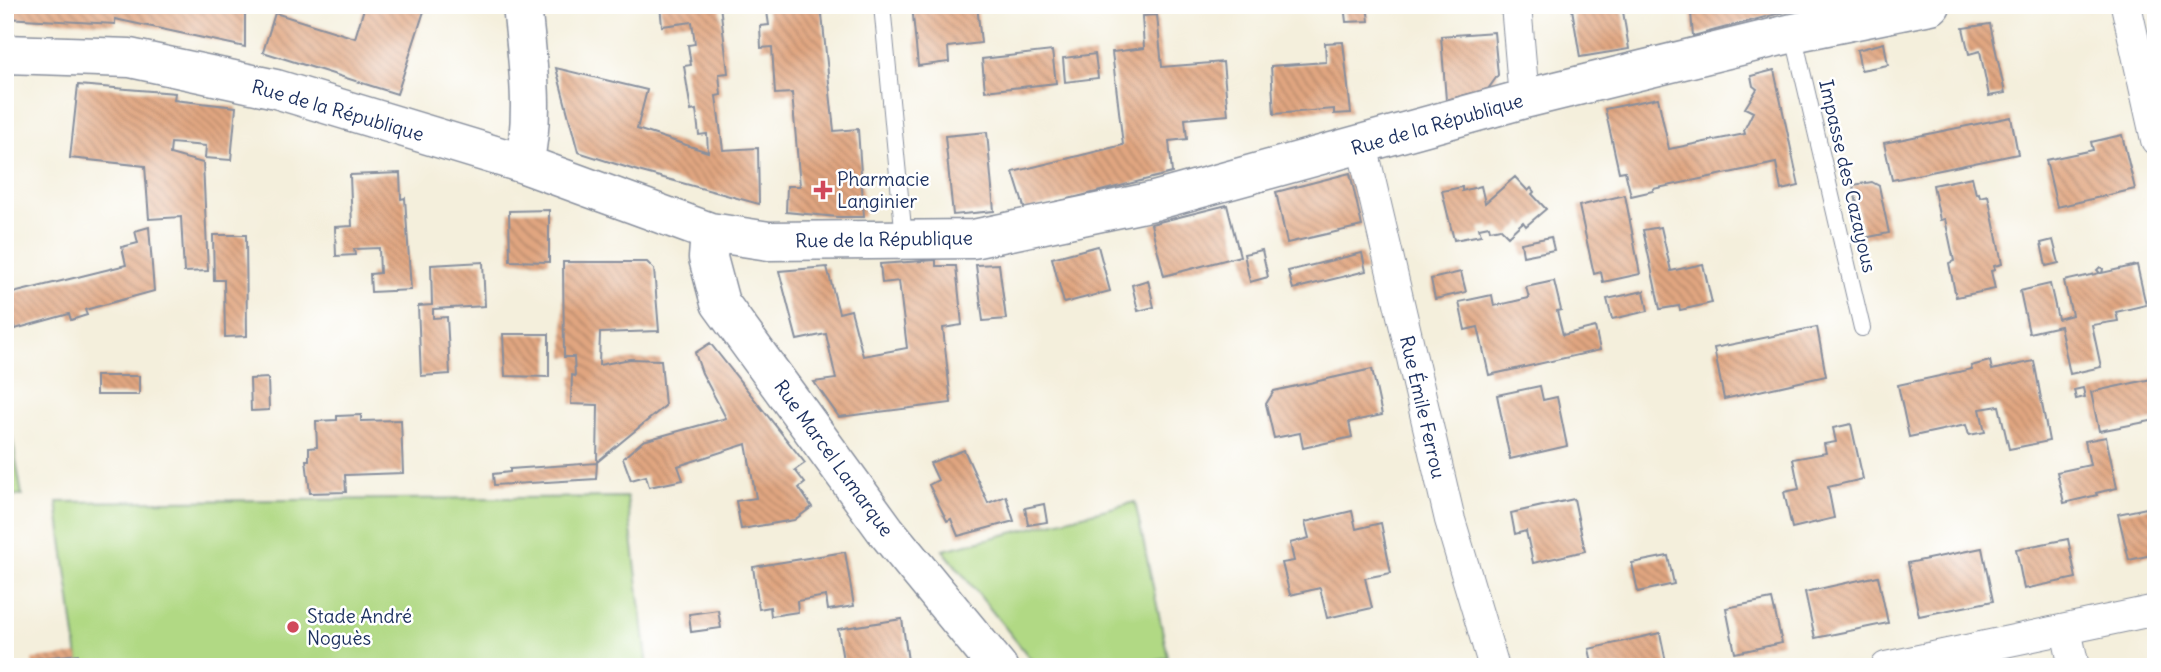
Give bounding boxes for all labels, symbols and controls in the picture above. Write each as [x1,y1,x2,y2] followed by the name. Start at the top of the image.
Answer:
[249,74,427,146] street label: Rue de la République
[1814,77,1882,275] street label: Impasse des Cazayous
[1348,88,1526,160] street label: Rue de la République
[837,167,930,213] place label: Pharmacie Langinier
[815,182,831,198] marker: Pharmacie Langinier
[795,225,973,253] street label: Rue de la République
[1395,333,1451,481] street label: Rue Émile Ferrou
[769,375,899,541] street label: Rue Marcel Lamarque
[307,604,412,650] place label: Stade André Noguès
[285,619,301,635] marker: Stade André Noguès

